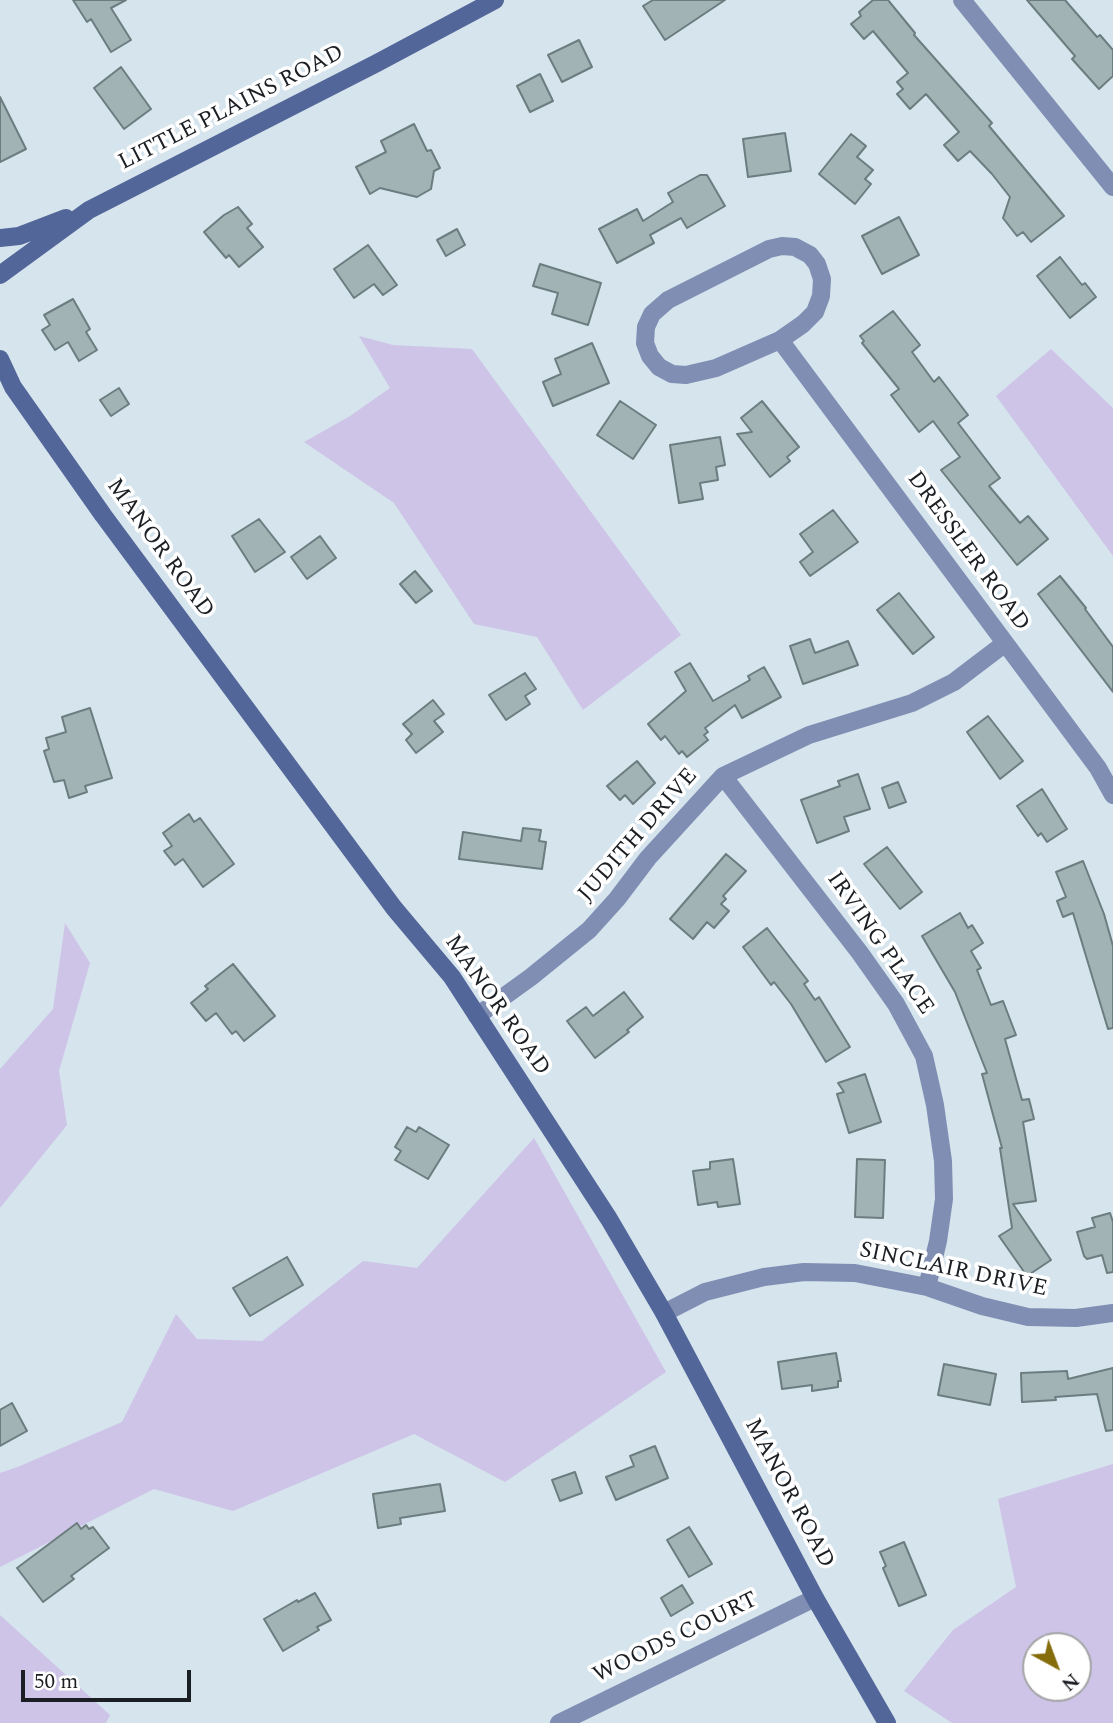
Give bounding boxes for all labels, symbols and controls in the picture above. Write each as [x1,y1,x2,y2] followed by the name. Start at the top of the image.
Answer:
[115,40,349,178] street label: LITTLE PLAINS ROAD
[900,467,1034,637] street label: DRESSLER ROAD
[99,474,219,624] street label: MANOR ROAD
[573,763,705,909] street label: JUDITH DRIVE
[819,867,939,1021] street label: IRVING PLACE
[437,930,555,1082] street label: MANOR ROAD
[856,1238,1050,1304] street label: SINCLAIR DRIVE
[737,1415,839,1573] street label: MANOR ROAD
[589,1587,763,1691] street label: WOODS COURT
[1022,1632,1092,1702] north arrow
[24,1656,194,1700] scale bar
[34,1666,78,1698] text: 50 m
[1054,1666,1085,1698] text: N

